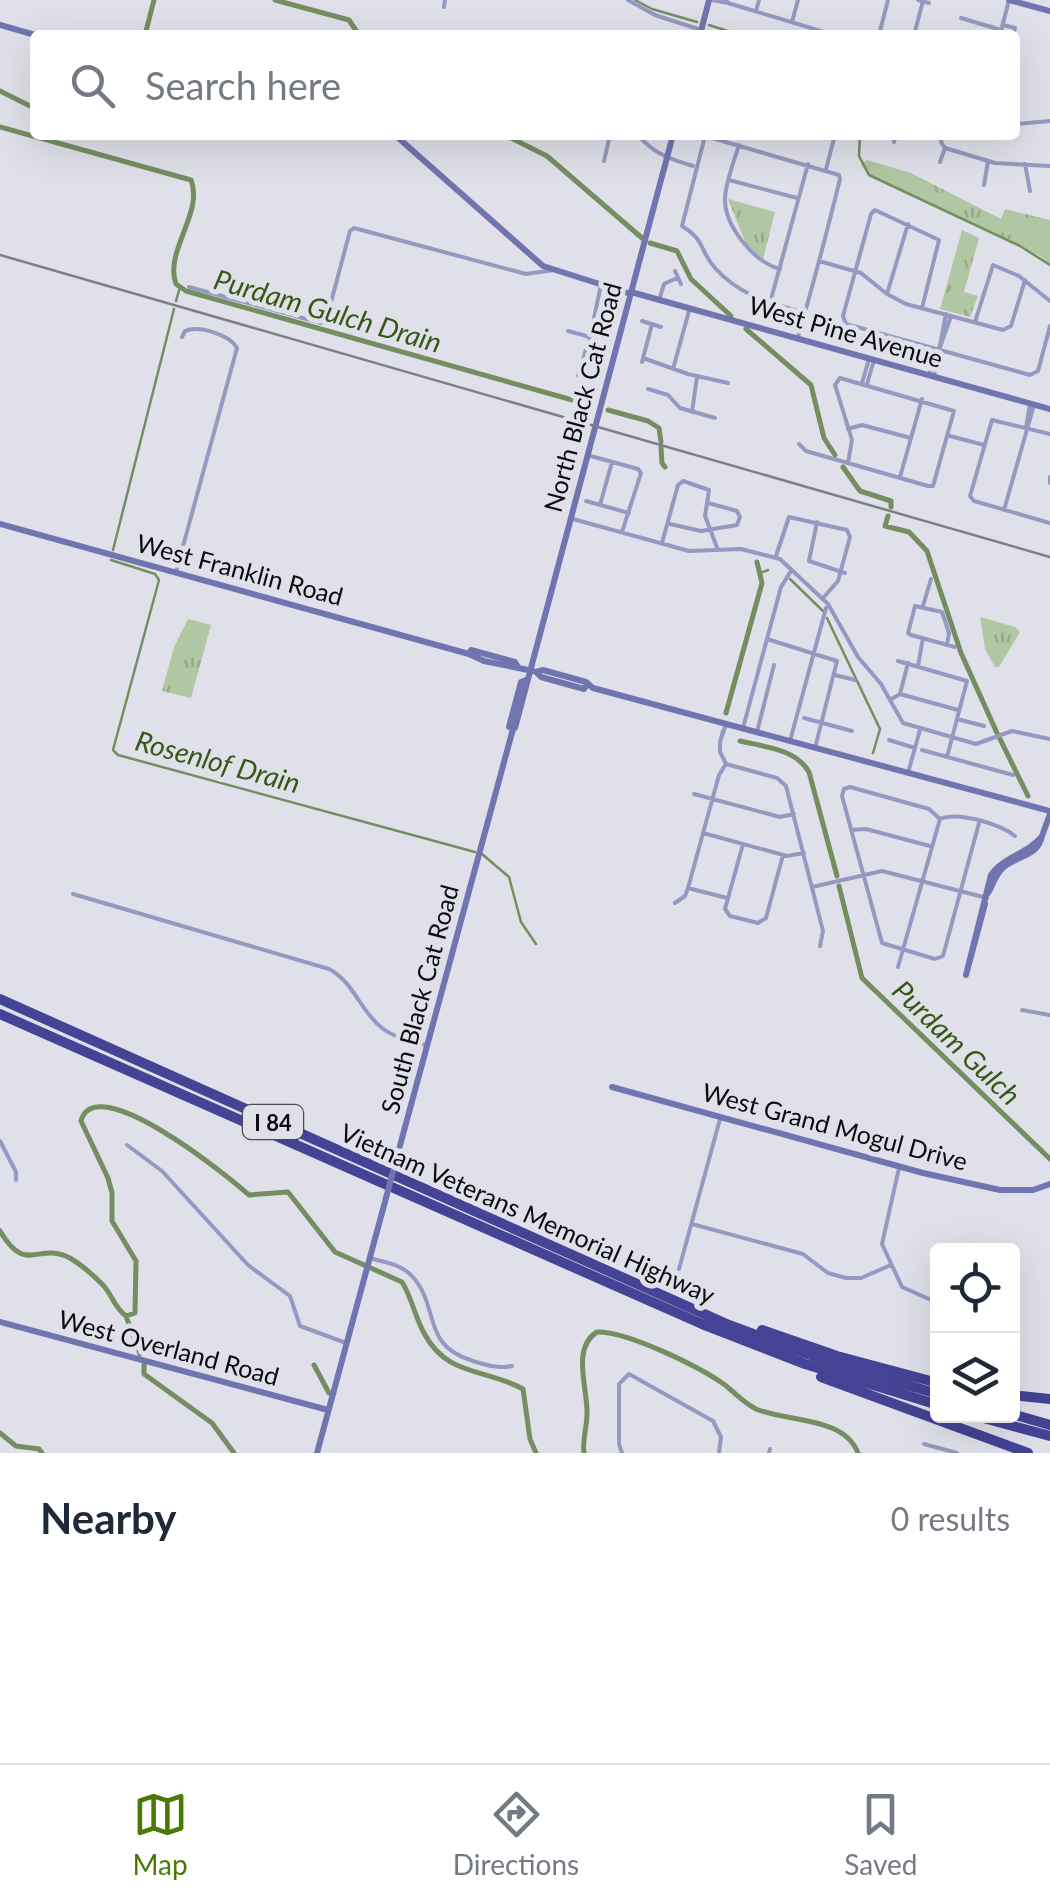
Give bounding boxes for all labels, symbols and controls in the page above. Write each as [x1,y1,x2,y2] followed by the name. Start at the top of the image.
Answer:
[30,30,1020,140] search box
[65,58,120,113] icon: search
[145,62,341,108] text: Search here
[210,261,446,359] water label: Purdam Gulch Drain
[537,279,627,515] street label: North Black Cat Road
[746,289,946,373] street label: West Pine Avenue
[133,527,347,611] street label: West Franklin Road
[132,723,304,799] water label: Rosenlof Drain
[374,881,464,1117] street label: South Black Cat Road
[886,973,1028,1111] water label: Purdam Gulch
[699,1076,971,1176] street label: West Grand Mogul Drive
[243,1105,303,1139] road number: I 84
[336,1117,720,1310] street label: Vietnam Veterans Memorial Highway
[930,1243,1020,1423] map controls
[930,1243,1020,1333] button: locate
[56,1303,282,1391] street label: West Overland Road
[930,1333,1020,1423] button: layers
[40,1493,177,1543] text: Nearby
[891,1499,1010,1538] text: 0 results
[133,1787,188,1881] tab: Map
[453,1787,579,1881] tab: Directions
[844,1787,917,1881] tab: Saved

